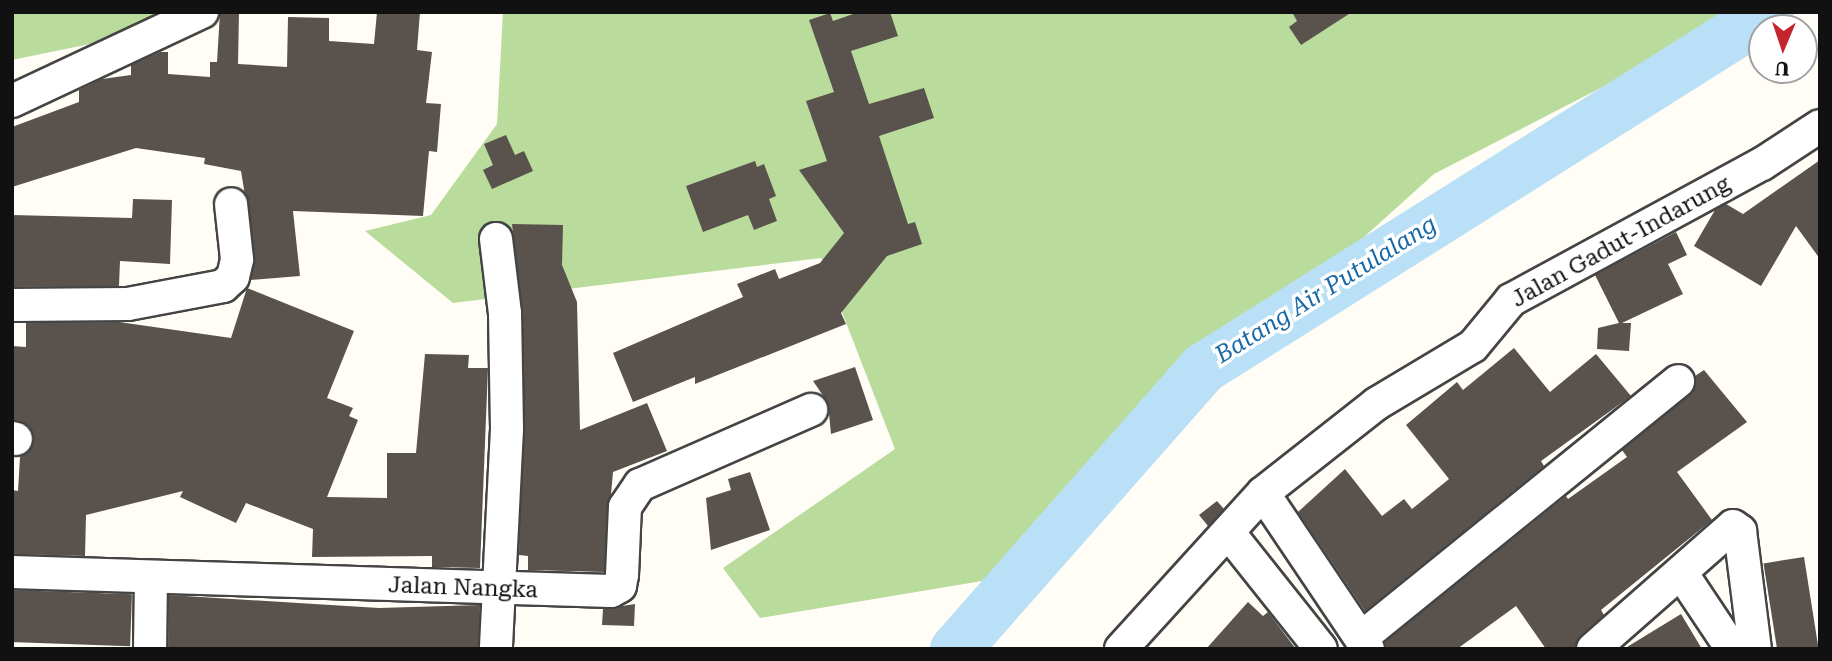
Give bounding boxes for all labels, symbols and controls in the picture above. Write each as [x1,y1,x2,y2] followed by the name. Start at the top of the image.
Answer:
[1748,14,1818,84] north arrow
[1775,57,1790,80] text: U
[1507,170,1735,314] street label: Jalan Gadut-Indarung
[1210,210,1442,370] water label: Batang Air Putulalang
[388,572,538,604] street label: Jalan Nangka

